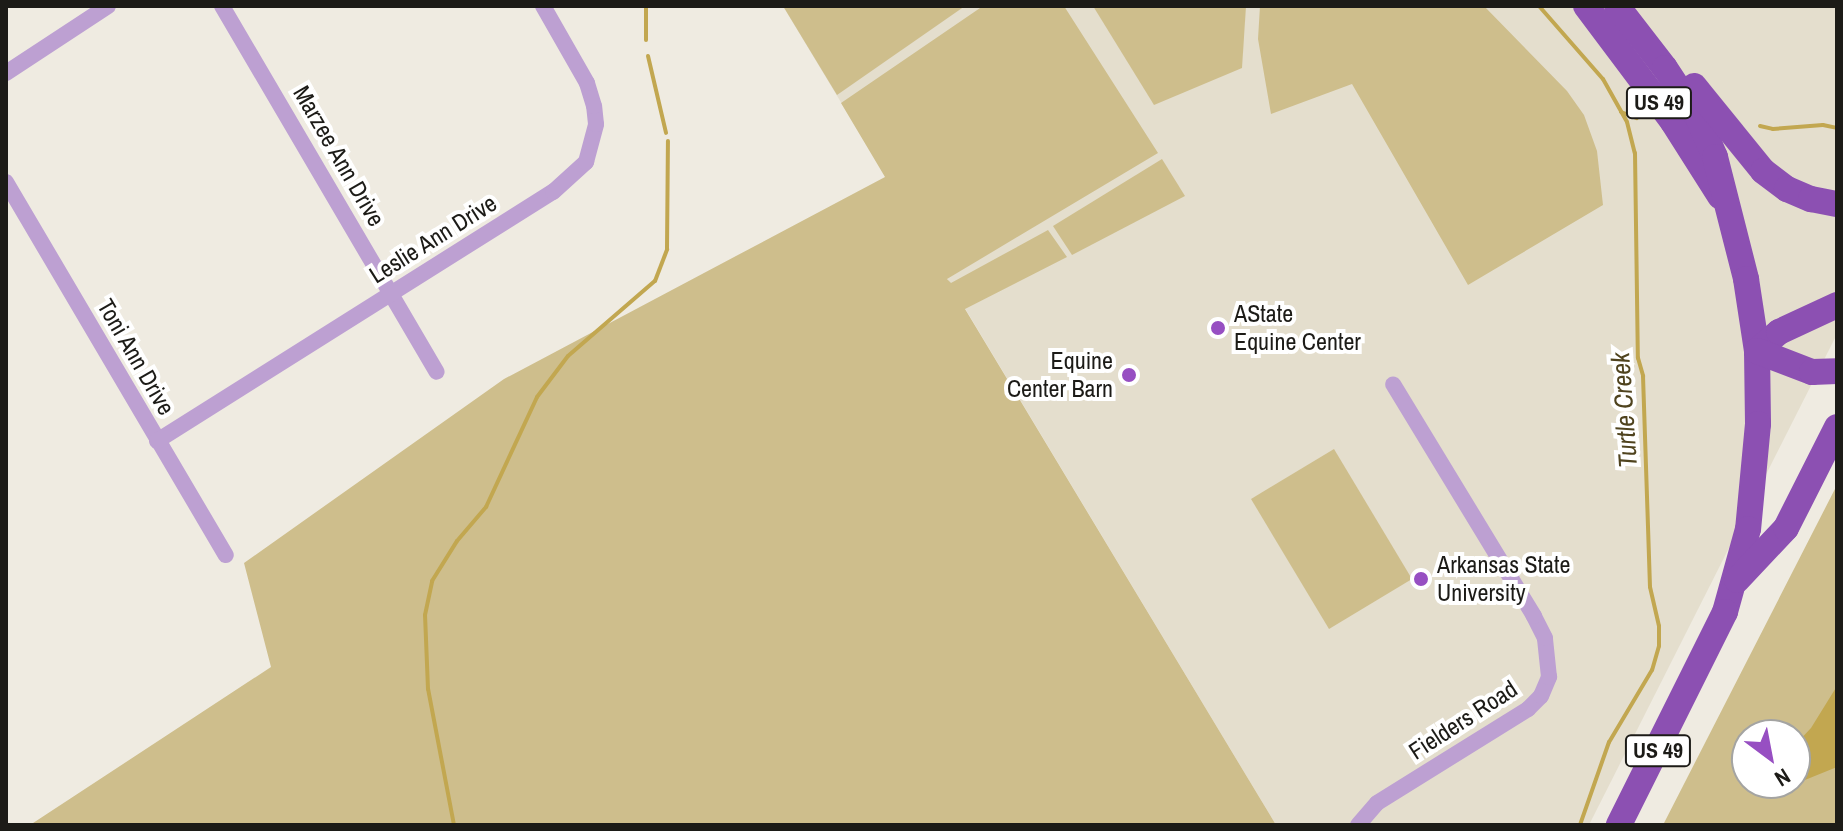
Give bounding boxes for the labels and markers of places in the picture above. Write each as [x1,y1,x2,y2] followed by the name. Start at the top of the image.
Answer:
[1234,300,1361,356] place label: AState Equine Center
[1209,319,1227,337] marker: AState Equine Center
[1007,347,1113,403] place label: Equine Center Barn
[1120,366,1138,384] marker: Equine Center Barn
[1437,551,1570,607] place label: Arkansas State University
[1412,570,1430,588] marker: Arkansas State University

